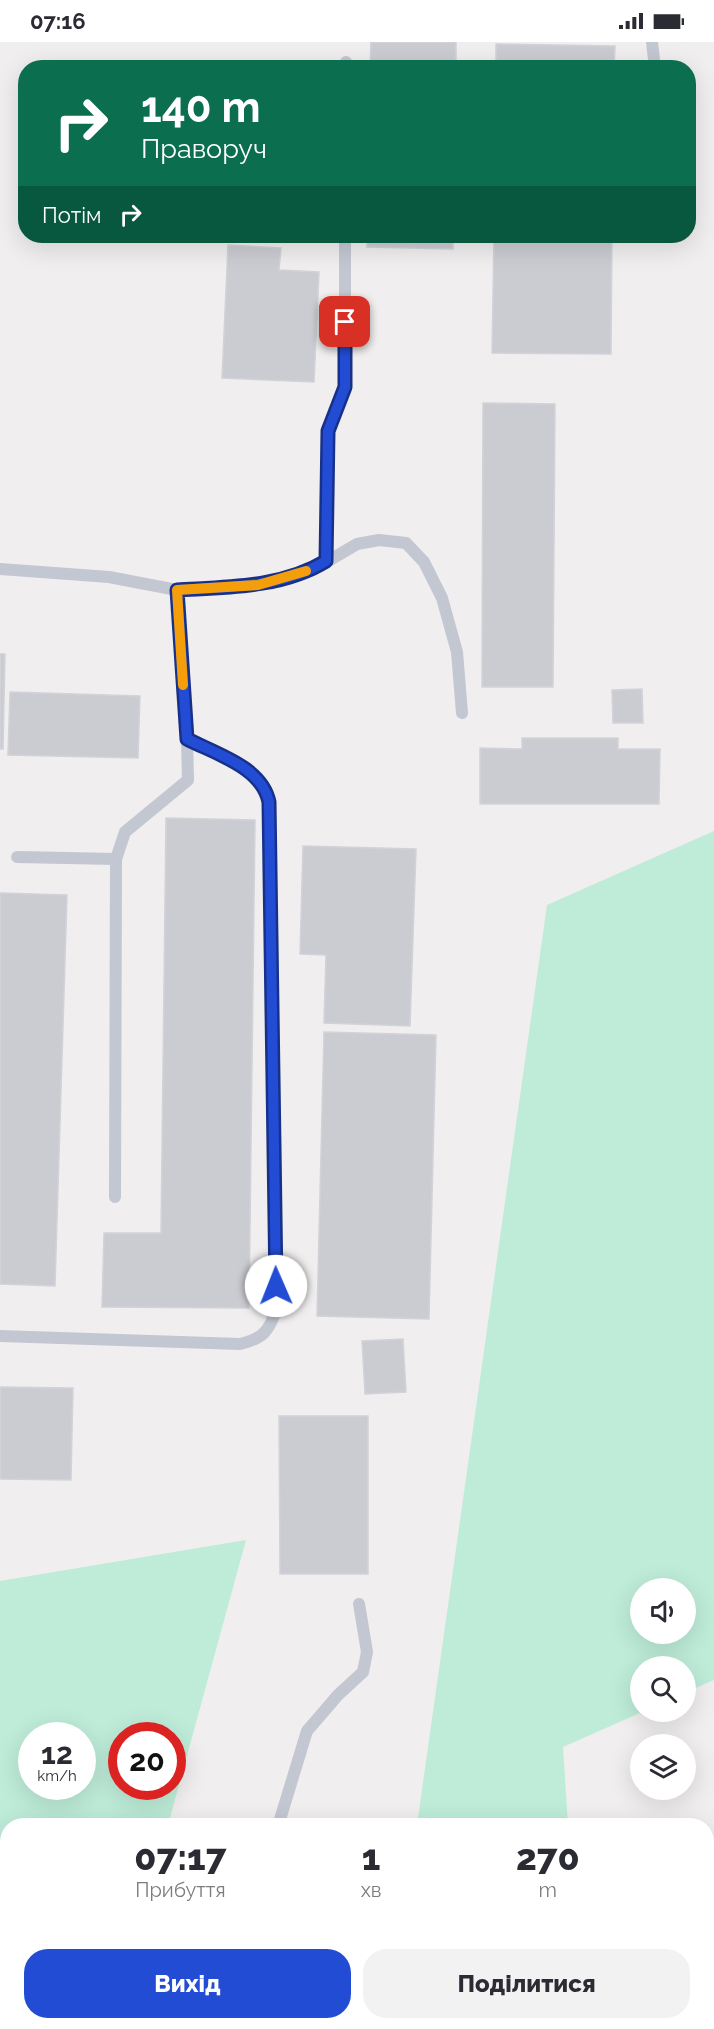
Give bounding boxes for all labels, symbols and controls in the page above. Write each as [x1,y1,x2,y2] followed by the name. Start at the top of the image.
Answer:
[30,8,86,34] text: 07:16
[141,83,261,132] text: 140 m
[42,84,120,162] icon: right
[141,133,267,164] text: Праворуч
[114,198,147,231] icon: right
[42,202,102,228] text: Потім
[319,296,370,347] pin
[328,305,361,338] icon: arrive
[244,1254,308,1318] position arrow
[630,1578,696,1800] map controls
[630,1578,696,1644] button: sound
[630,1656,696,1722] button: search
[108,1722,186,1800] speed limit sign: 20
[630,1734,696,1800] button: layers
[41,1736,73,1771] text: 12
[37,1767,77,1785] text: km/h
[134,1836,226,1878] text: 07:17
[362,1836,381,1878] text: 1
[516,1836,580,1878] text: 270
[135,1878,226,1902] text: Прибуття
[361,1878,382,1902] text: хв
[539,1878,557,1902] text: m
[24,1949,351,2018] button: Вихід
[363,1949,690,2018] button: Поділитися

